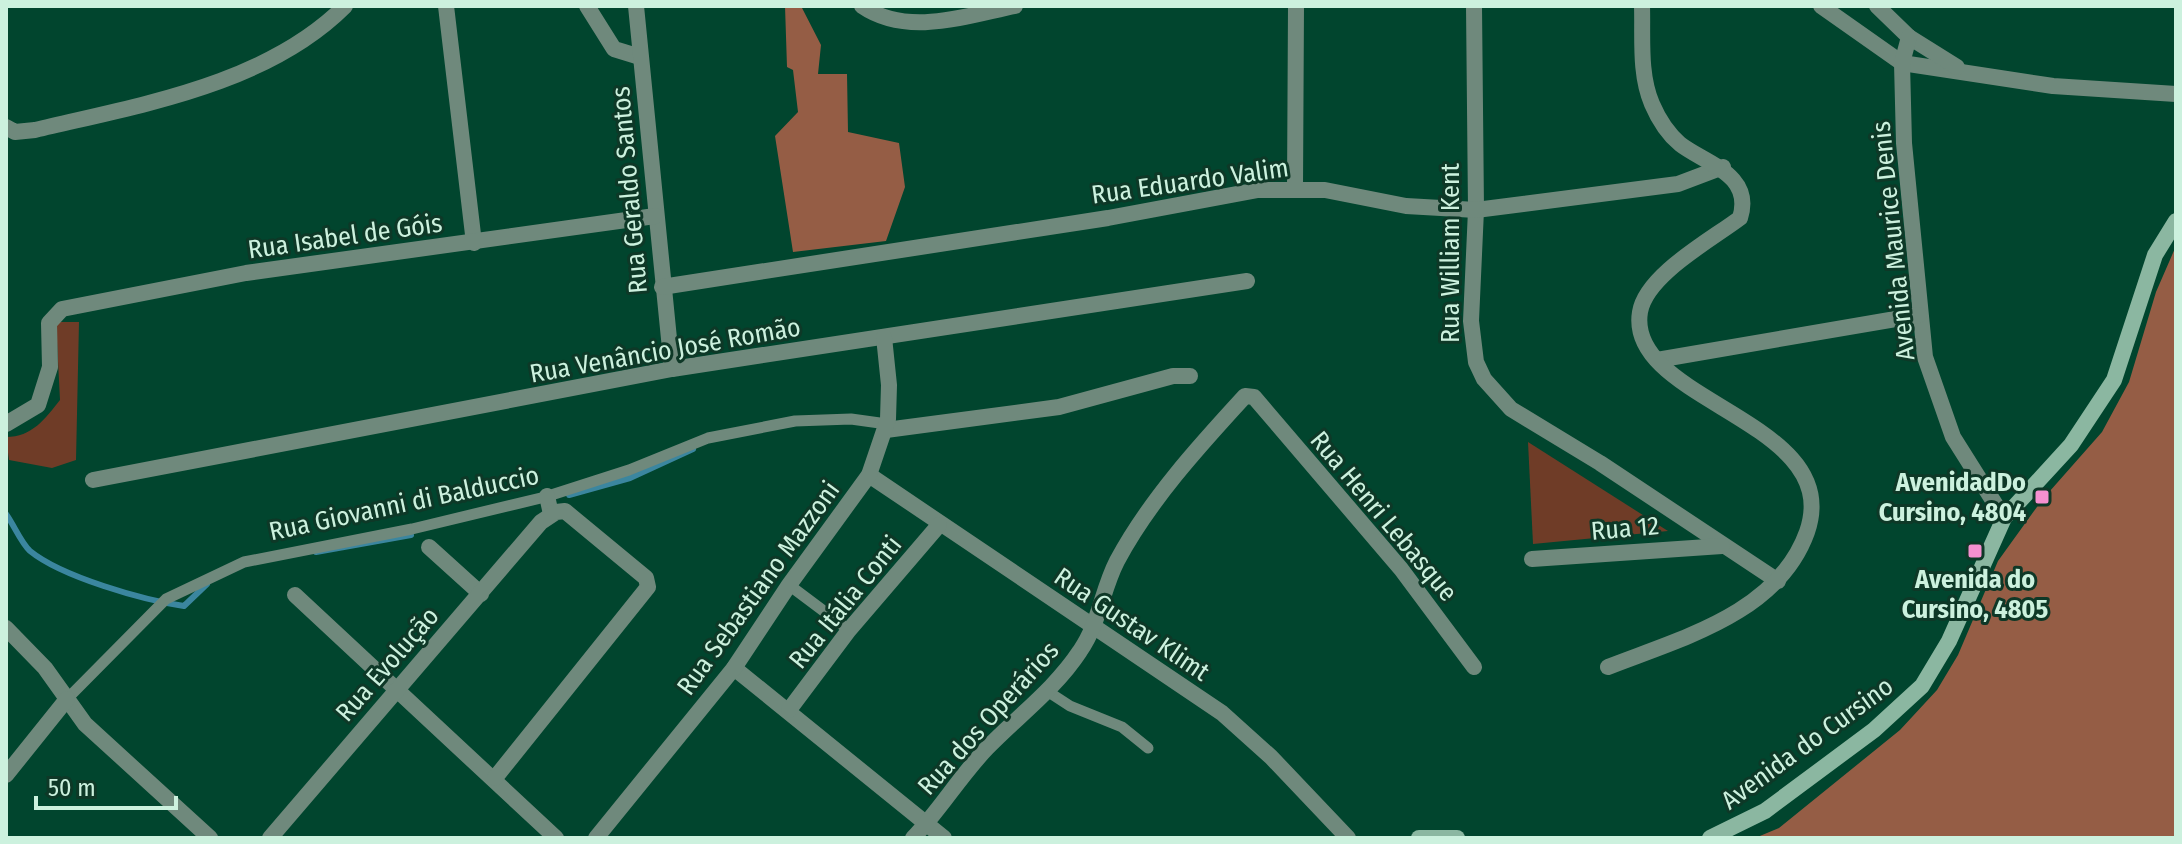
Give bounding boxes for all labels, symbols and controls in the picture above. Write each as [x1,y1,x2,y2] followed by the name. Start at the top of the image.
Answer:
[605,85,654,295] street label: Rua Geraldo Santos
[1866,120,1921,362] street label: Avenida Maurice Denis
[1090,152,1291,211] street label: Rua Eduardo Valim
[1435,162,1466,343] street label: Rua William Kent
[246,208,444,265] street label: Rua Isabel de Góis
[527,311,803,390] street label: Rua Venâncio José Romão
[1304,425,1464,608] street label: Rua Henri Lebasque
[266,460,542,547] street label: Rua Giovanni di Balduccio
[1879,467,2026,528] place label: AvenidadDo Cursino, 4804
[671,475,846,701] street label: Rua Sebastiano Mazzoni
[2033,488,2051,506] marker: AvenidadDo Cursino, 4804
[1590,510,1660,547] street label: Rua 12
[782,530,908,675] street label: Rua Itália Conti
[1966,542,1984,560] marker: Avenida do Cursino, 4805
[1048,561,1216,688] street label: Rua Gustav Klimt
[1902,564,2049,625] place label: Avenida do Cursino, 4805
[329,601,445,728] street label: Rua Evolução
[911,635,1065,801] street label: Rua dos Operários
[1715,671,1899,816] street label: Avenida do Cursino
[36,760,176,810] scale bar
[48,774,96,802] text: 50 m

